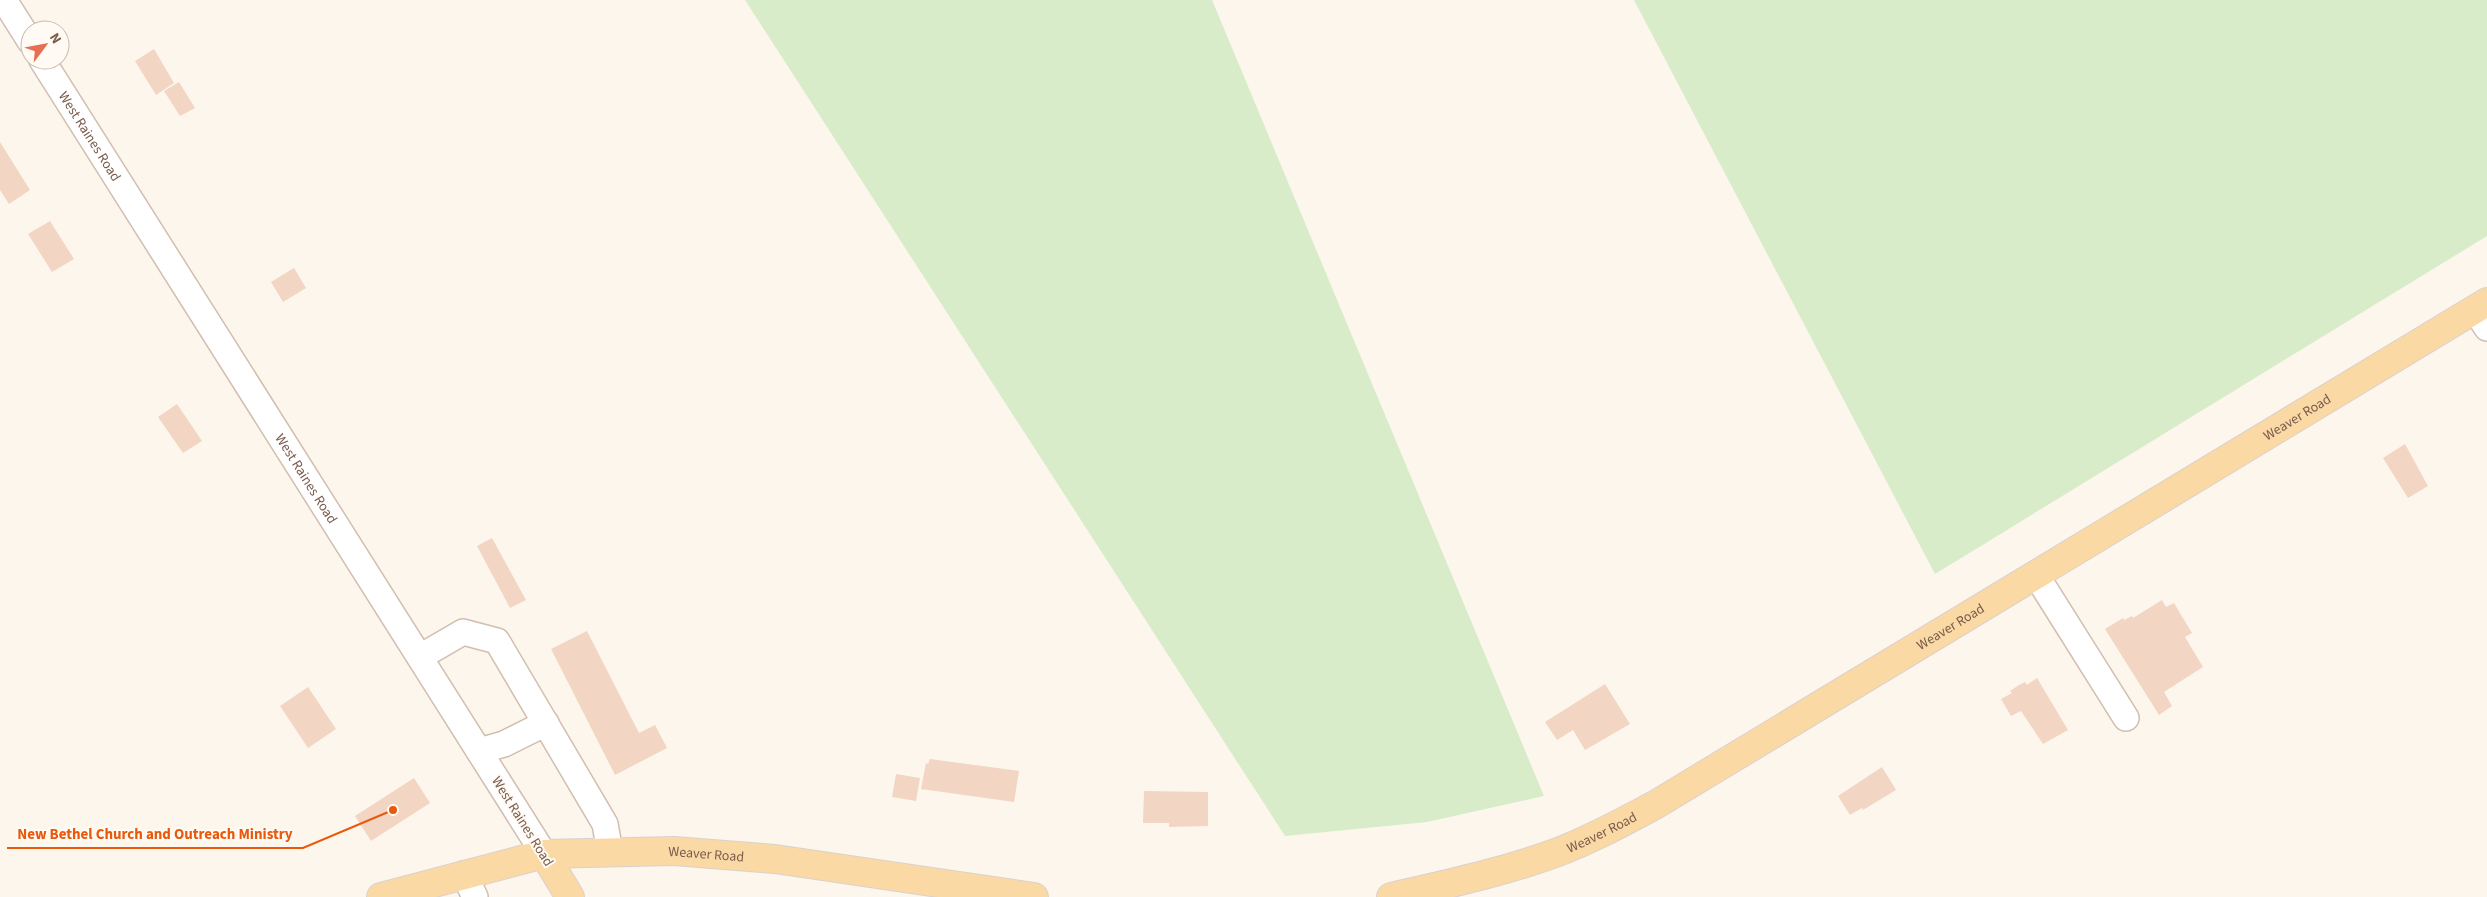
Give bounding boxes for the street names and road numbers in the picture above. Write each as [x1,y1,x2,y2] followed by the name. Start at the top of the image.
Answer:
[53,88,125,185] street label: West Raines Road
[2260,390,2335,446] street label: Weaver Road
[270,430,342,528] street label: West Raines Road
[1913,599,1989,656] street label: Weaver Road
[486,773,558,870] street label: West Raines Road
[1564,807,1641,859] street label: Weaver Road
[668,842,745,868] street label: Weaver Road

